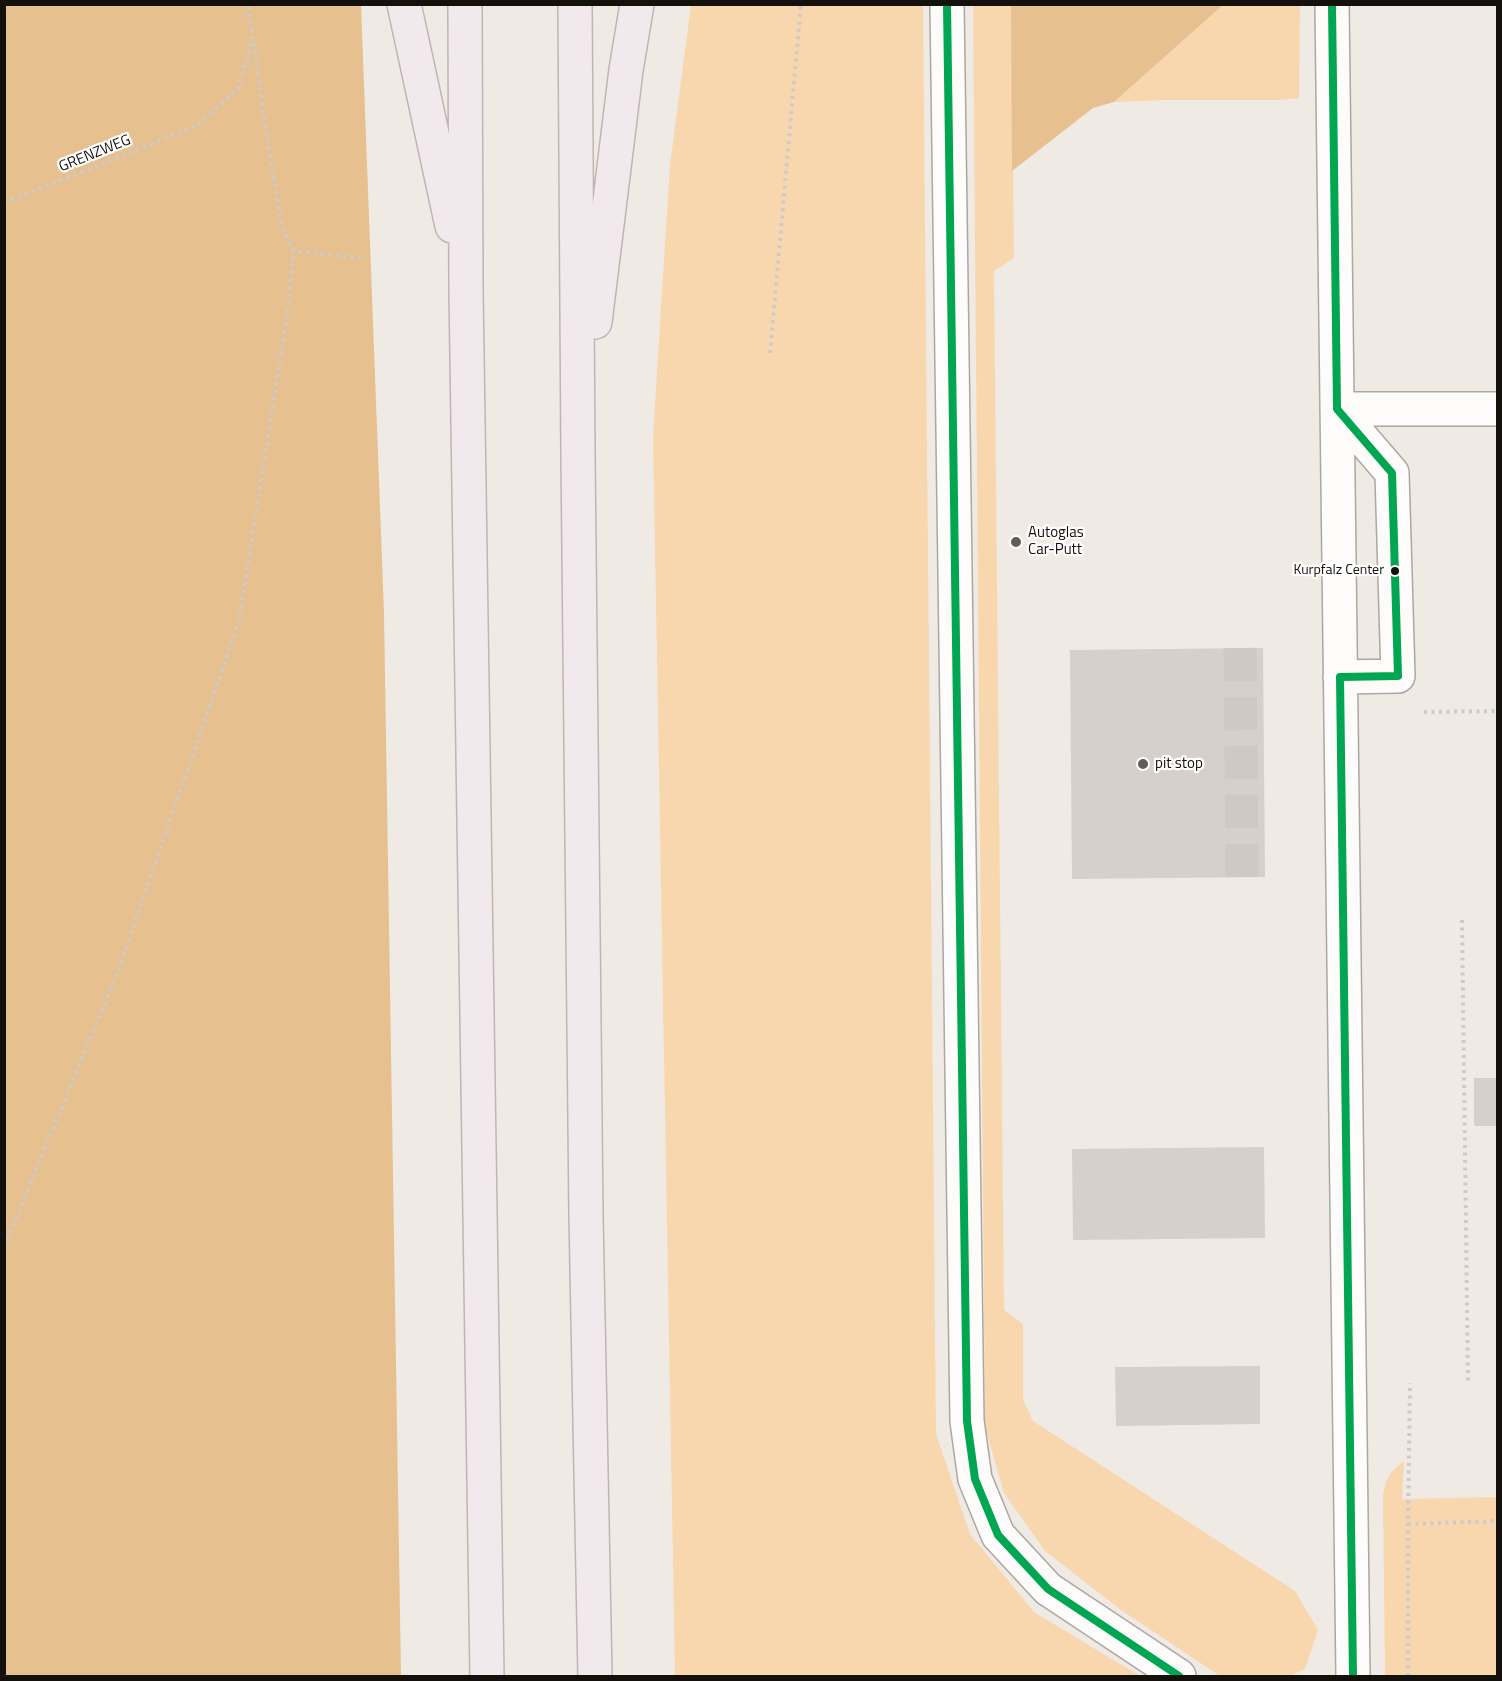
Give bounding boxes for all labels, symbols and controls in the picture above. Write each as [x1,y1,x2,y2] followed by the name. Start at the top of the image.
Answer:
[57,131,133,177] street label: GRENZWEG
[1028,524,1084,559] place label: Autoglas Car-Putt
[1009,535,1023,549] marker: Autoglas Car-Putt
[1293,563,1384,579] place label: Kurpfalz Center
[1389,565,1401,577] marker: Kurpfalz Center
[1155,755,1203,773] place label: pit stop
[1136,757,1150,771] marker: pit stop

